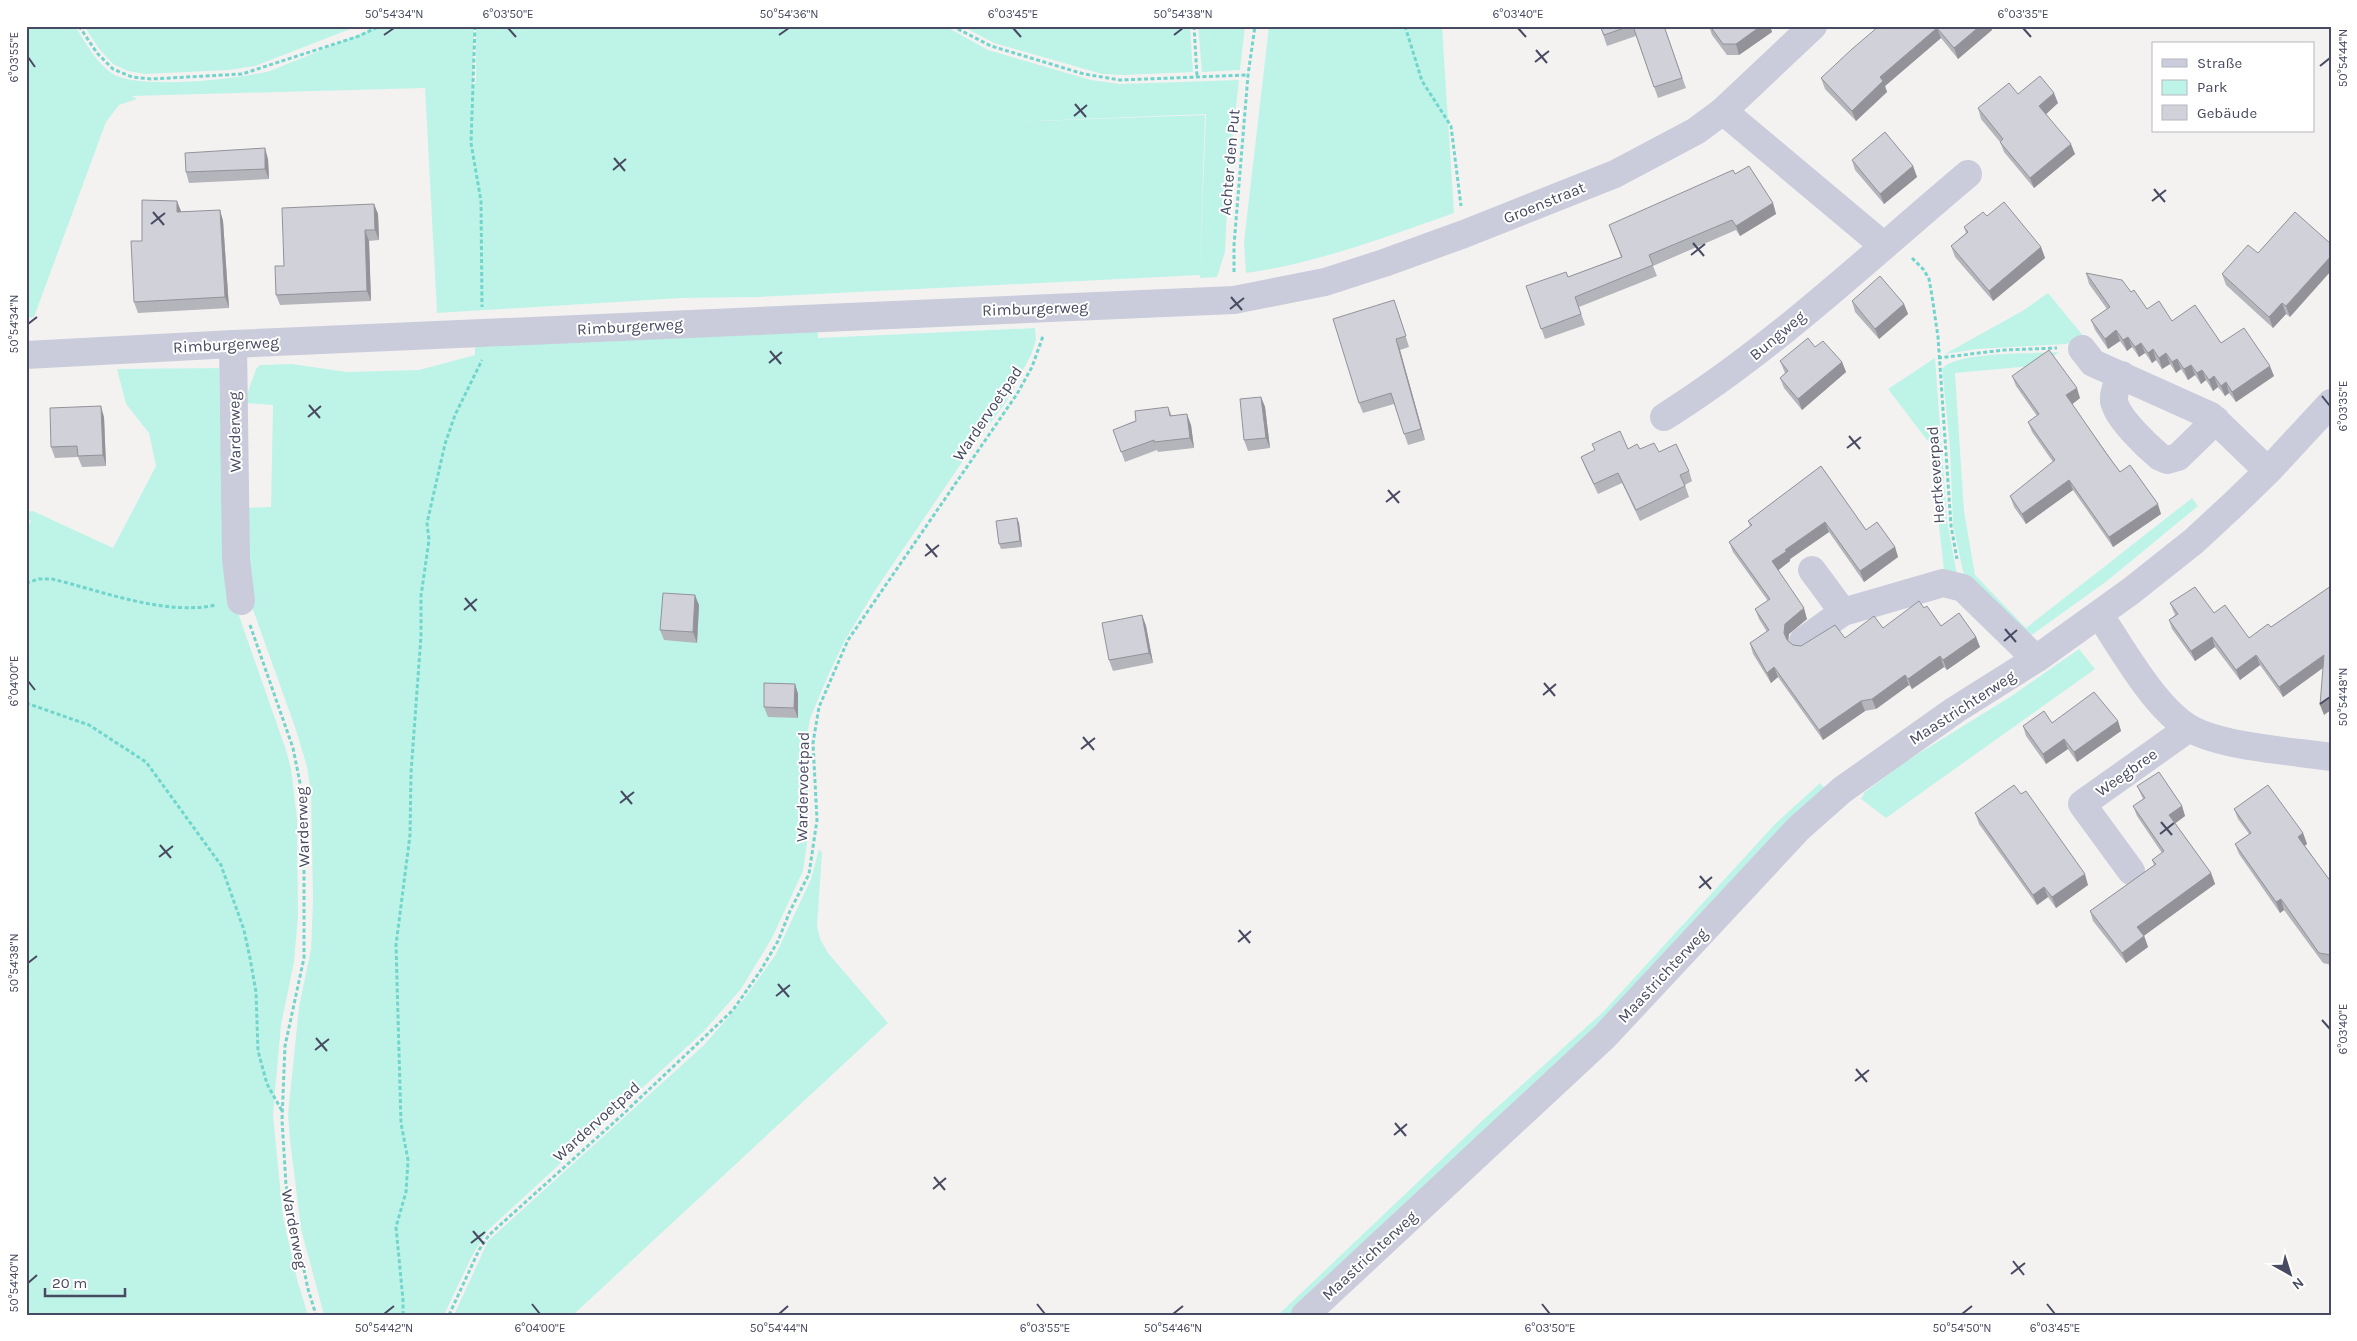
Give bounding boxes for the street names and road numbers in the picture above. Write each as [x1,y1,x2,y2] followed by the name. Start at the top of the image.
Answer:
[1215,108,1244,216] street label: Achter den Put
[1501,177,1588,227] street label: Groenstraat
[982,297,1088,320] street label: Rimburgerweg
[1745,307,1809,364] street label: Bungweg
[577,314,684,339] street label: Rimburgerweg
[173,332,280,357] street label: Rimburgerweg
[949,362,1026,464] street label: Wardervoetpad
[224,391,245,473] street label: Warderweg
[1923,426,1948,524] street label: Hertkeverpad
[1906,666,2019,749] street label: Maastrichterweg
[792,732,813,842] street label: Wardervoetpad
[2092,744,2161,801] street label: Weegbree
[292,786,313,868] street label: Warderweg
[1614,924,1711,1027] street label: Maastrichterweg
[549,1077,644,1165] street label: Wardervoetpad
[277,1188,312,1271] street label: Warderweg
[1318,1207,1421,1304] street label: Maastrichterweg

